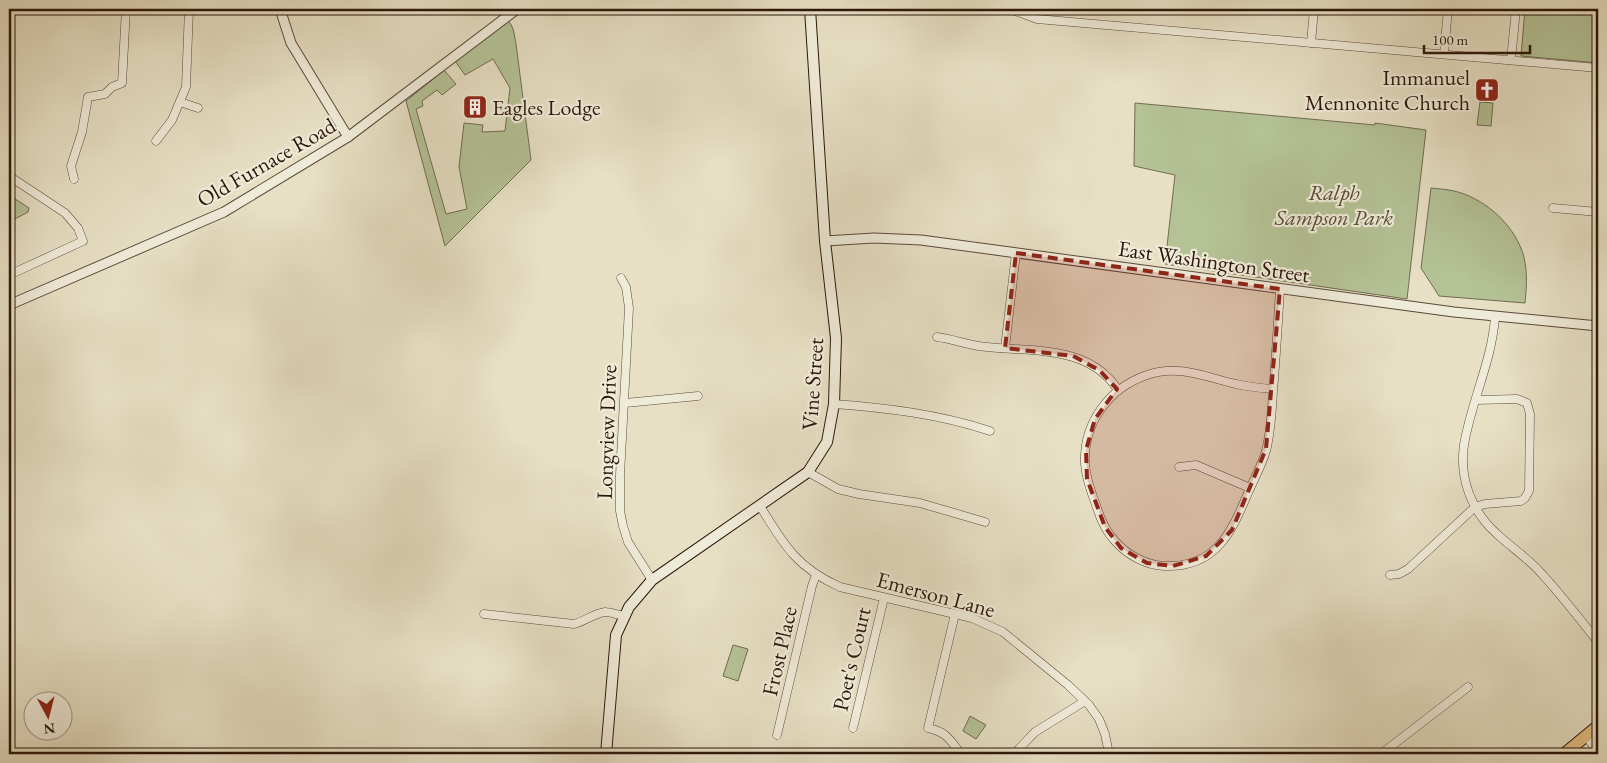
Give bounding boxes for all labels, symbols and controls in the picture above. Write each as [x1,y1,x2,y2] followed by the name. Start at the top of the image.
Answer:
[1424,22,1531,54] scale bar
[1432,30,1469,49] text: 100 m
[1305,63,1470,117] place label: Immanuel Mennonite Church
[1474,77,1500,103] church icon: Immanuel Mennonite Church
[492,93,601,122] place label: Eagles Lodge
[462,94,488,120] building icon: Eagles Lodge
[192,111,342,214] street label: Old Furnace Road
[1274,178,1393,232] park label: Ralph Sampson Park
[1116,234,1312,289] street label: East Washington Street
[795,337,830,431] street label: Vine Street
[590,364,623,500] street label: Longview Drive
[874,565,999,624] street label: Emerson Lane
[755,603,804,699] street label: Frost Place
[825,604,878,714] street label: Poet's Court
[22,690,72,740] north arrow
[42,719,56,739] text: N

